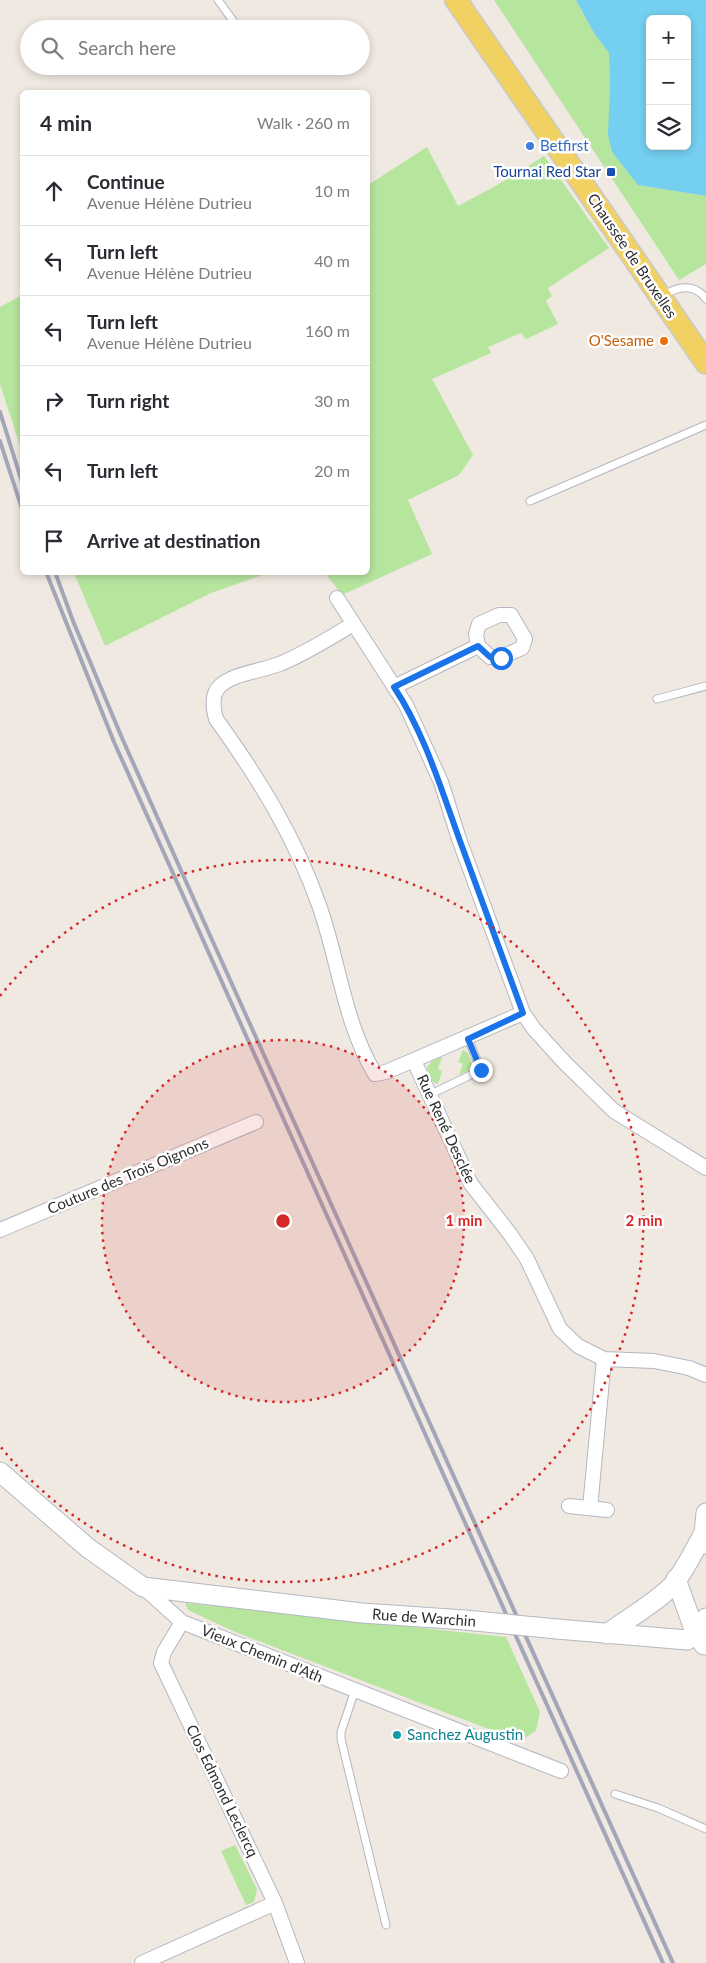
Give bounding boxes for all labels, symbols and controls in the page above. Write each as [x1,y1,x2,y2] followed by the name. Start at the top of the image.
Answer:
[646,15,691,150] map controls
[646,15,691,60] button: +
[20,20,370,75] search box
[38,34,66,62] icon: search
[78,36,176,59] text: Search here
[646,60,691,105] button: −
[646,105,691,150] button: layers
[40,110,92,135] text: 4 min
[257,113,350,132] text: Walk · 260 m
[540,136,589,154] place label: Betfirst
[524,140,536,152] marker: Betfirst
[493,162,602,180] place label: Tournai Red Star
[605,166,617,178] marker: Tournai Red Star
[87,170,165,193] text: Continue
[40,177,68,205] icon: ahead
[314,181,350,200] text: 10 m
[584,189,681,321] street label: Chaussée de Bruxelles
[87,193,252,212] text: Avenue Hélène Dutrieu
[87,240,158,263] text: Turn left
[40,247,68,275] icon: left
[314,251,350,270] text: 40 m
[87,263,252,282] text: Avenue Hélène Dutrieu
[87,310,158,333] text: Turn left
[40,317,68,345] icon: left
[305,321,350,340] text: 160 m
[589,331,654,349] place label: O'Sesame
[87,333,252,352] text: Avenue Hélène Dutrieu
[658,335,670,347] marker: O'Sesame
[40,387,68,415] icon: right
[87,389,169,412] text: Turn right
[314,391,350,410] text: 30 m
[40,457,68,485] icon: left
[87,459,158,482] text: Turn left
[314,461,350,480] text: 20 m
[40,527,68,555] icon: arrive
[87,529,260,552] text: Arrive at destination
[490,647,513,670] route start
[470,1059,493,1082] route end
[414,1071,480,1186] street label: Rue René Desclée
[44,1133,211,1217] street label: Couture des Trois Oignons
[445,1211,483,1229] text: 1 min
[625,1211,663,1229] text: 2 min
[274,1212,292,1230] centre of rings
[372,1604,477,1630] street label: Rue de Warchin
[199,1620,326,1686] street label: Vieux Chemin d'Ath
[183,1721,263,1860] street label: Clos Edmond Leclercq
[407,1725,523,1743] place label: Sanchez Augustin
[391,1729,403,1741] marker: Sanchez Augustin

